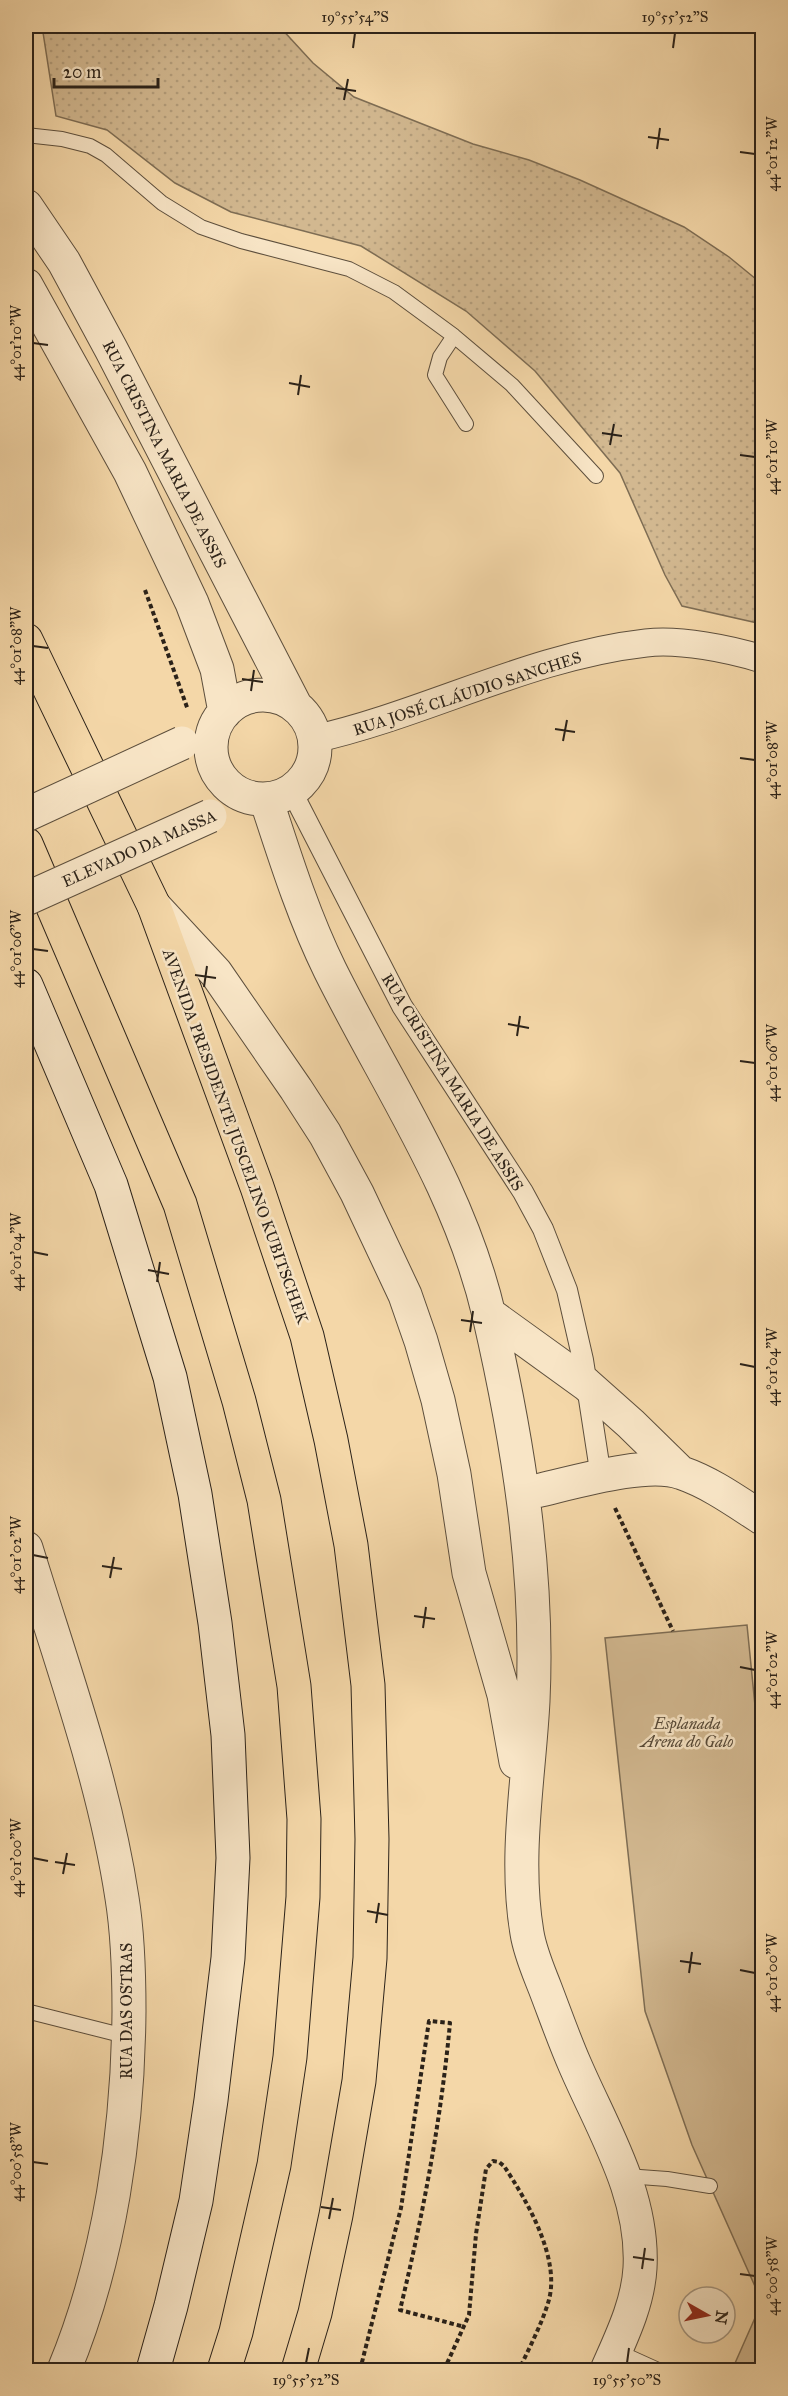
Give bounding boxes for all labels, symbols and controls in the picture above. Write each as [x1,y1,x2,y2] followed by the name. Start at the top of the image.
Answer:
[321,8,389,26] text: 19°55'54"S
[642,8,708,26] text: 19°55'52"S
[54,51,158,89] scale bar
[63,61,101,83] text: 20 m
[763,116,781,191] text: 44°01'12"W
[7,304,25,381] text: 44°01'10"W
[99,337,230,571] street label: RUA CRISTINA MARIA DE ASSIS
[763,418,781,495] text: 44°01'10"W
[7,606,25,685] text: 44°01'08"W
[350,646,584,740] street label: RUA JOSÉ CLÁUDIO SANCHES
[763,720,781,799] text: 44°01'08"W
[59,806,219,891] street label: ELEVADO DA MASSA
[7,909,25,988] text: 44°01'06"W
[157,945,313,1327] street label: AVENIDA PRESIDENTE JUSCELINO KUBITSCHEK
[378,970,528,1195] street label: RUA CRISTINA MARIA DE ASSIS
[763,1023,781,1102] text: 44°01'06"W
[7,1212,25,1291] text: 44°01'04"W
[763,1327,781,1406] text: 44°01'04"W
[7,1515,25,1594] text: 44°01'02"W
[763,1630,781,1709] text: 44°01'02"W
[639,1714,733,1751] park label: Esplanada Arena do Galo
[7,1818,25,1898] text: 44°01'00"W
[763,1933,781,2013] text: 44°01'00"W
[117,1943,136,2079] street label: RUA DAS OSTRAS
[7,2121,25,2202] text: 44°00'58"W
[763,2235,781,2316] text: 44°00'58"W
[677,2285,737,2345] north arrow
[711,2309,732,2326] text: N
[273,2371,339,2389] text: 19°55'52"S
[593,2371,661,2389] text: 19°55'50"S

